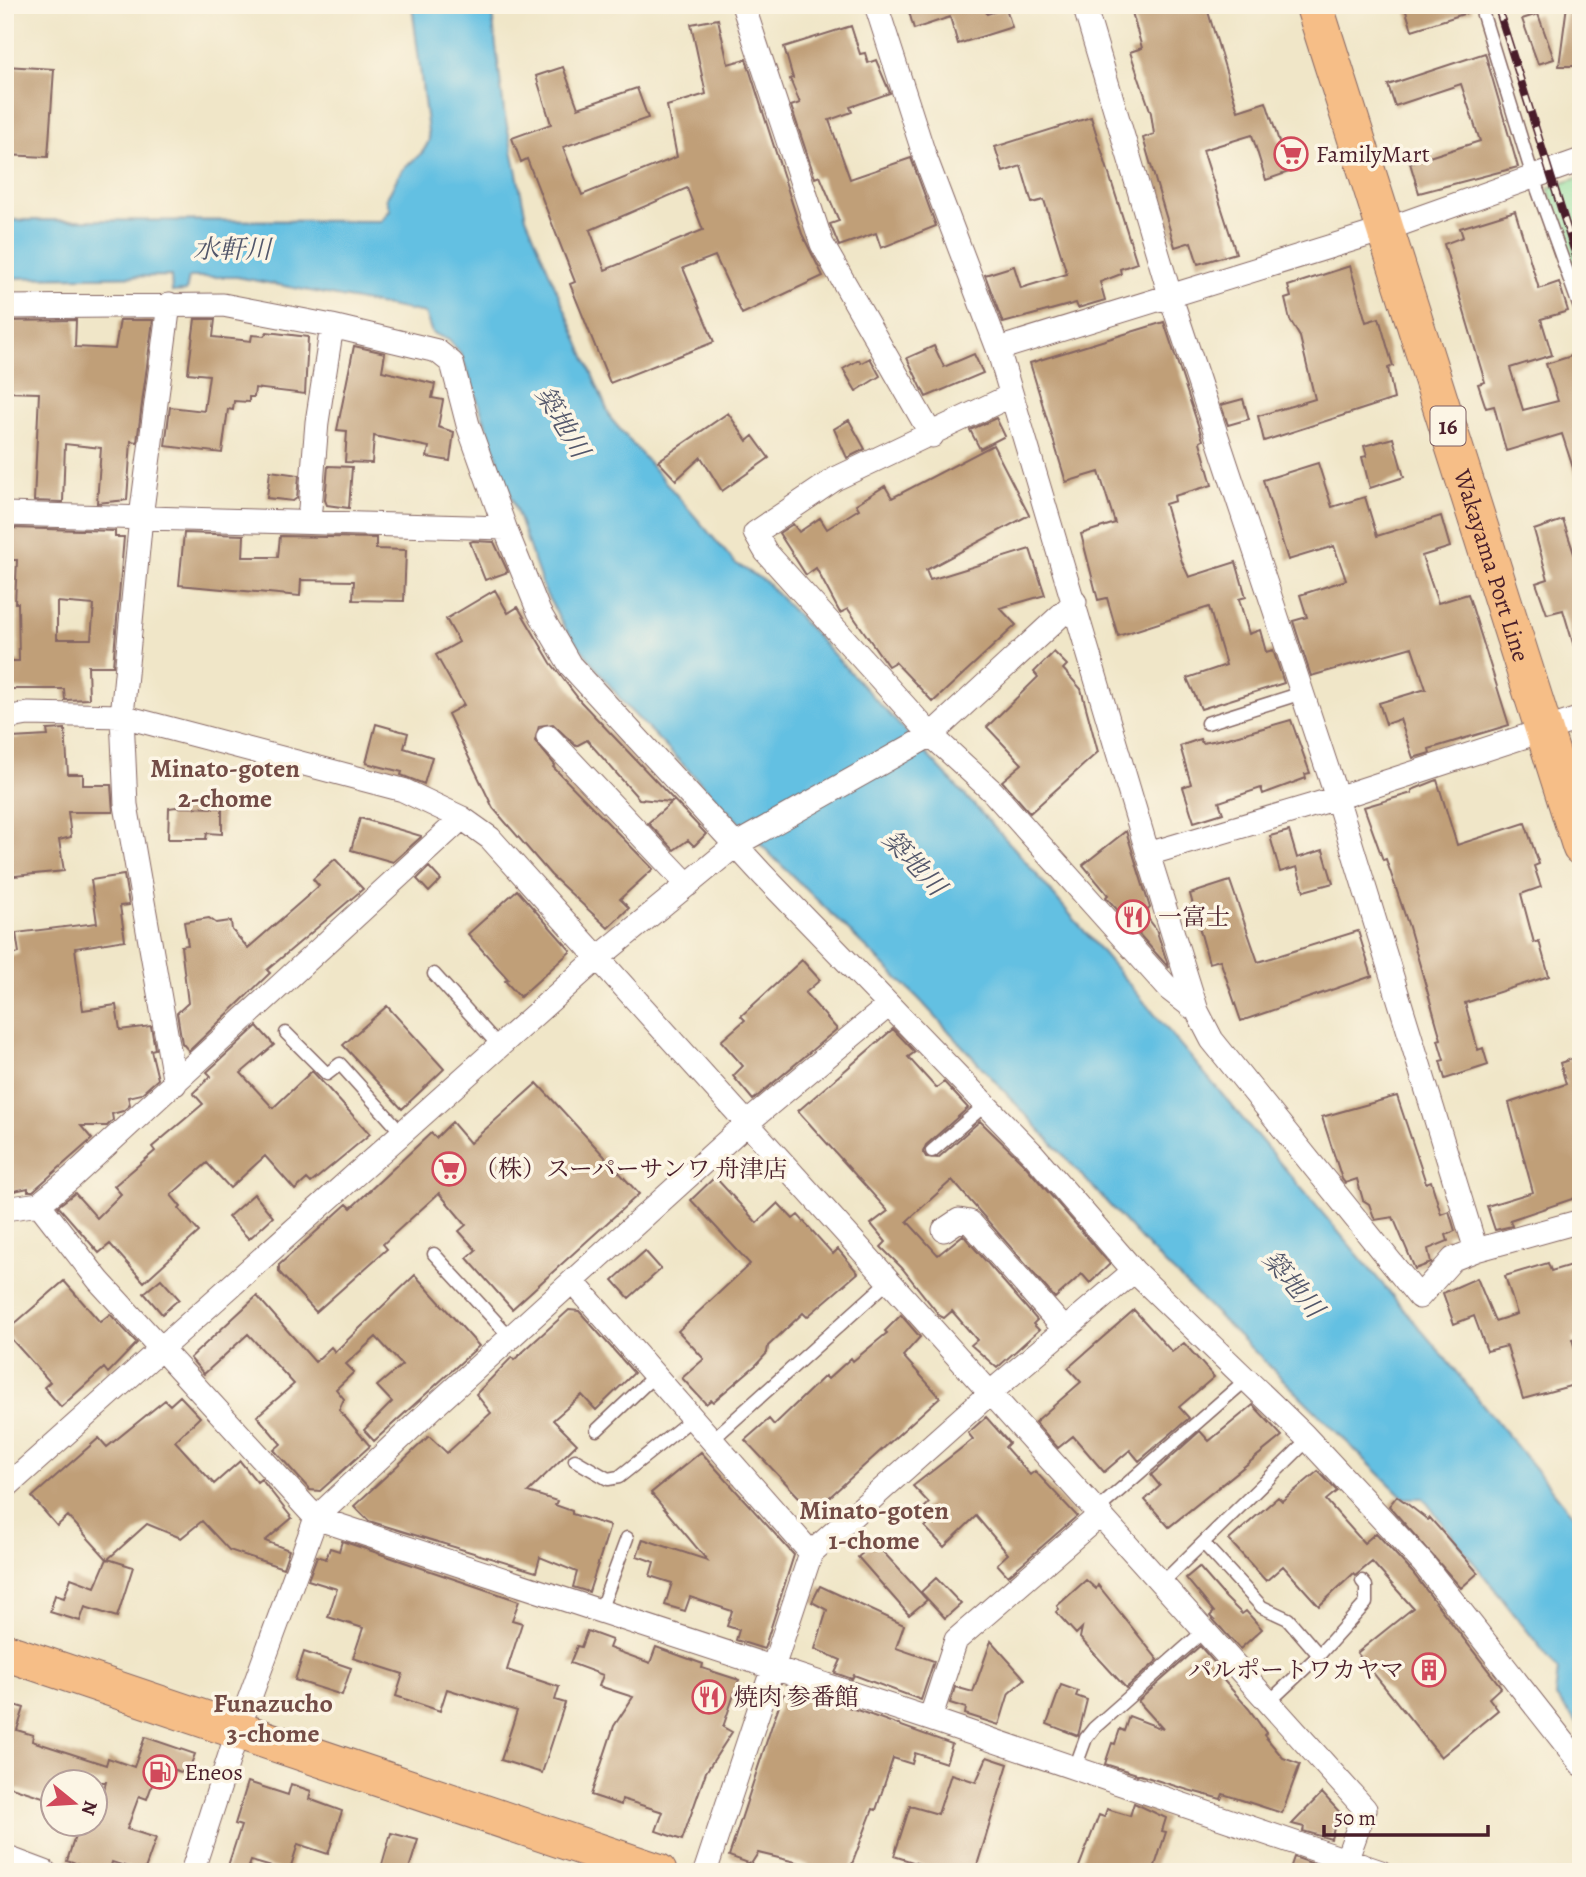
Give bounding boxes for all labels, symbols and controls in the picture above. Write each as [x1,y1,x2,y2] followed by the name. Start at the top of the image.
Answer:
[1272,135,1310,173] supermarket icon: FamilyMart
[1316,138,1430,170] place label: FamilyMart
[193,232,274,267] water label: 水軒川
[527,380,599,467] water label: 築地川
[1430,406,1466,446] road number: 16
[1446,464,1537,666] street label: Wakayama Port Line
[150,751,300,816] district label: Minato-goten 2-chome
[875,823,955,906] water label: 築地川
[1114,898,1152,936] restaurant icon: 一富士
[1158,901,1230,933] place label: 一富士
[430,1150,468,1188] supermarket icon: （株）スーパーサンワ 舟津店
[474,1153,787,1185] place label: （株）スーパーサンワ 舟津店
[1255,1243,1333,1327] water label: 築地川
[799,1493,949,1558] district label: Minato-goten 1-chome
[1410,1651,1448,1689] building icon: パルポートワカヤマ
[1188,1654,1404,1686] place label: パルポートワカヤマ
[690,1678,728,1716] restaurant icon: 焼肉 参番館
[734,1681,859,1713] place label: 焼肉 参番館
[213,1686,333,1751] district label: Funazucho 3-chome
[141,1753,179,1791] fuel station icon: Eneos
[184,1756,243,1788] place label: Eneos
[38,1769,108,1839] north arrow
[1324,1793,1488,1837] scale bar
[75,1797,104,1819] text: N
[1334,1804,1376,1832] text: 50 m

